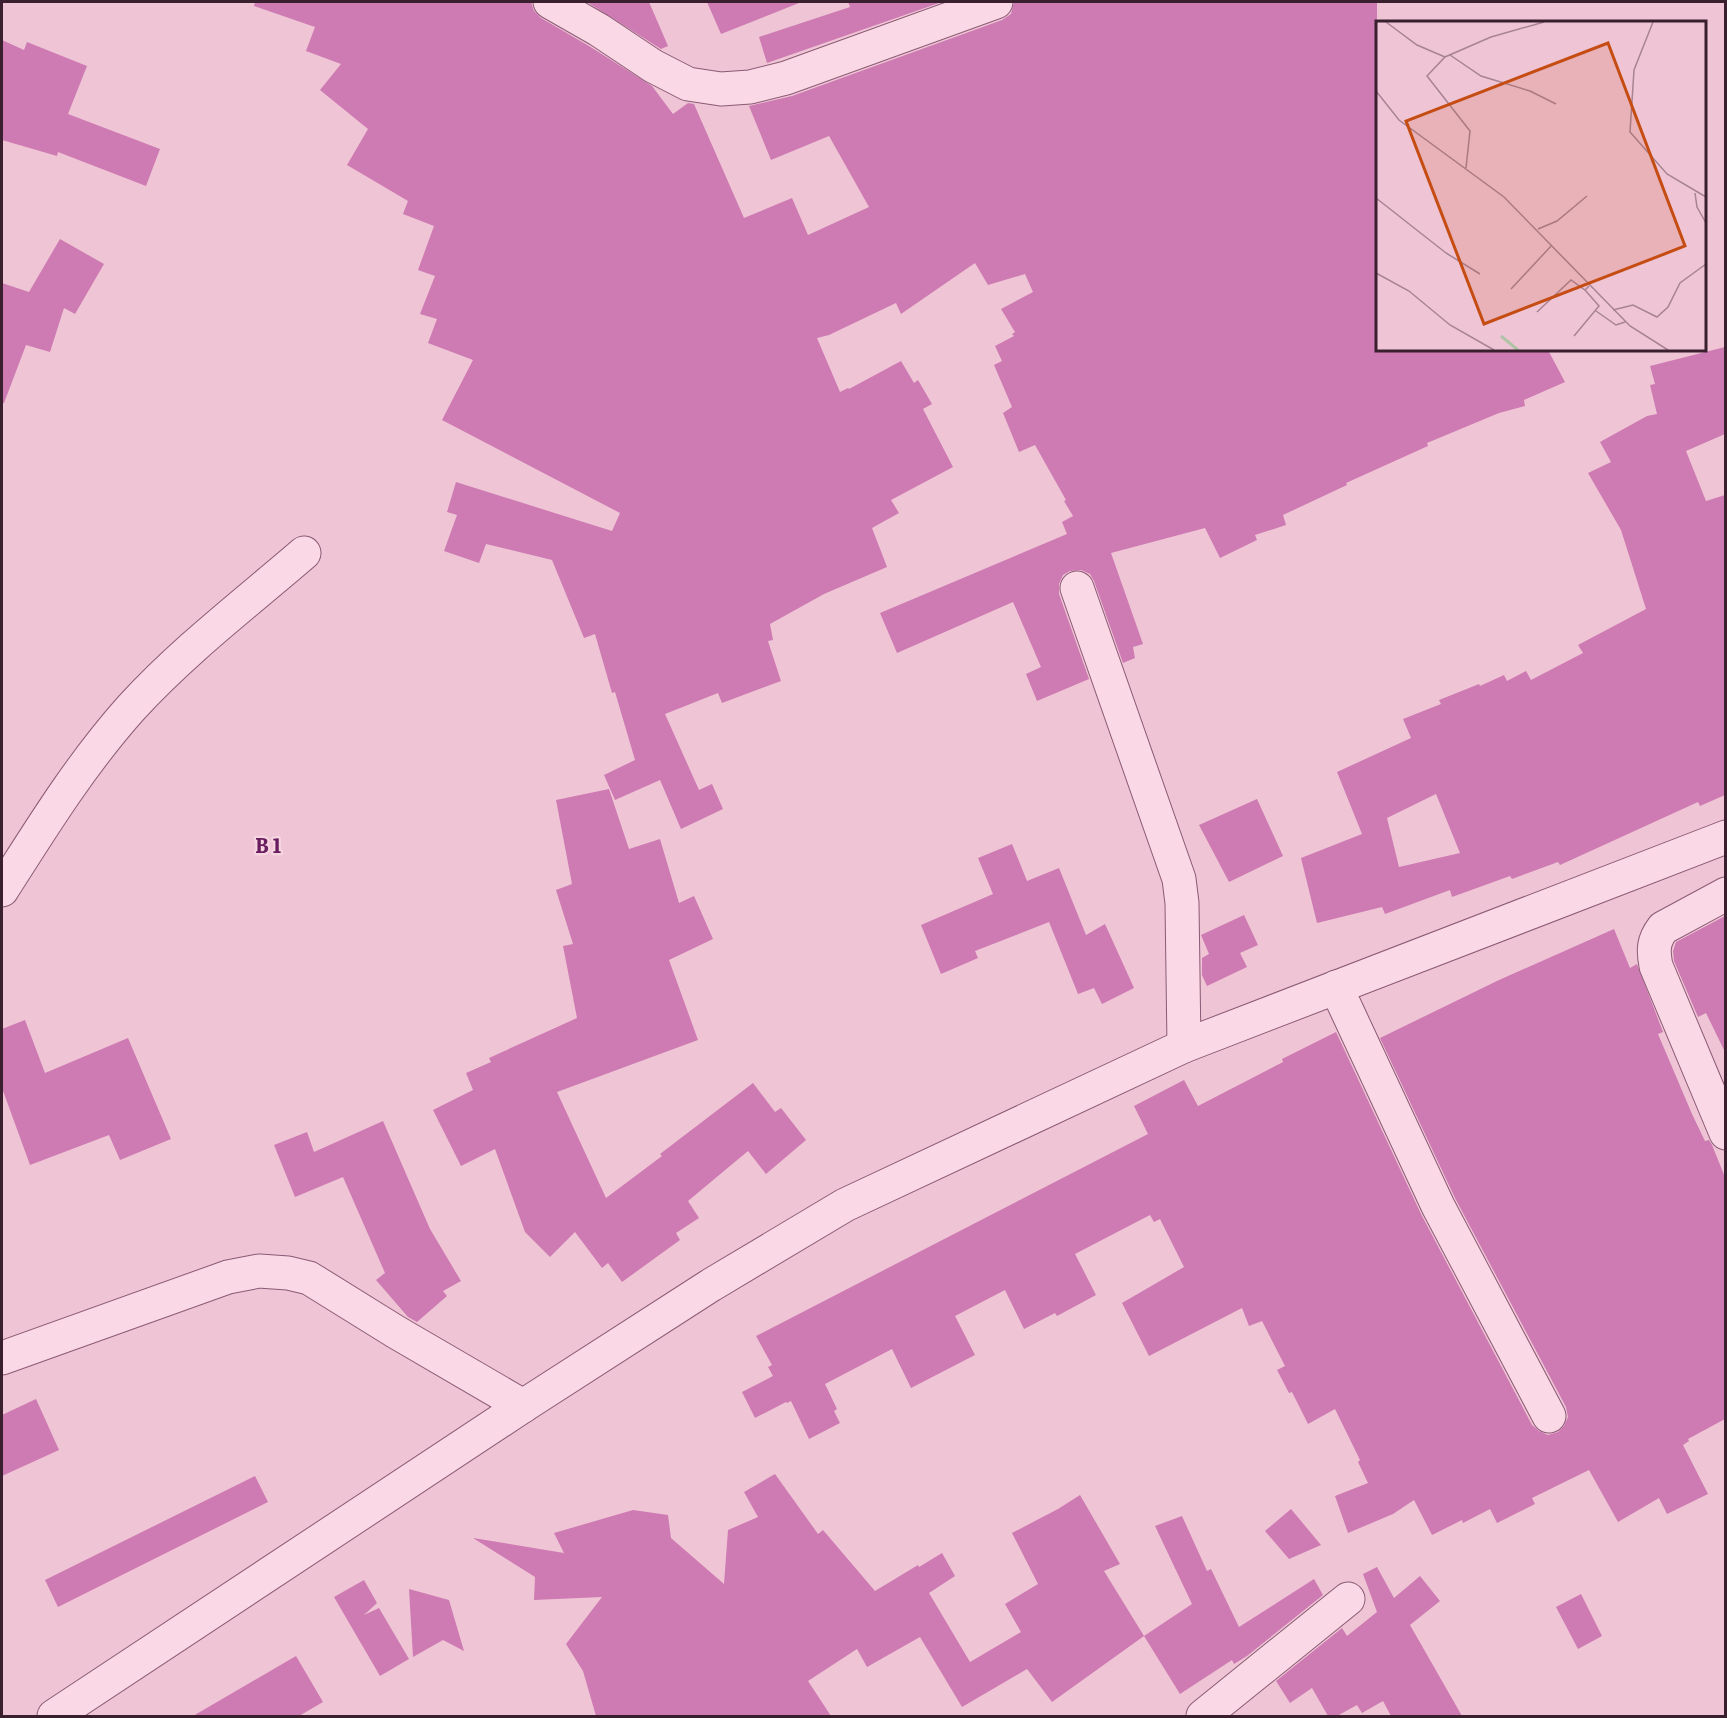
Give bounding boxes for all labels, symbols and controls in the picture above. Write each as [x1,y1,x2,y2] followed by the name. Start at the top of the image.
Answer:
[1376,21,1706,351] inset map
[255,829,281,859] district label: B 1

